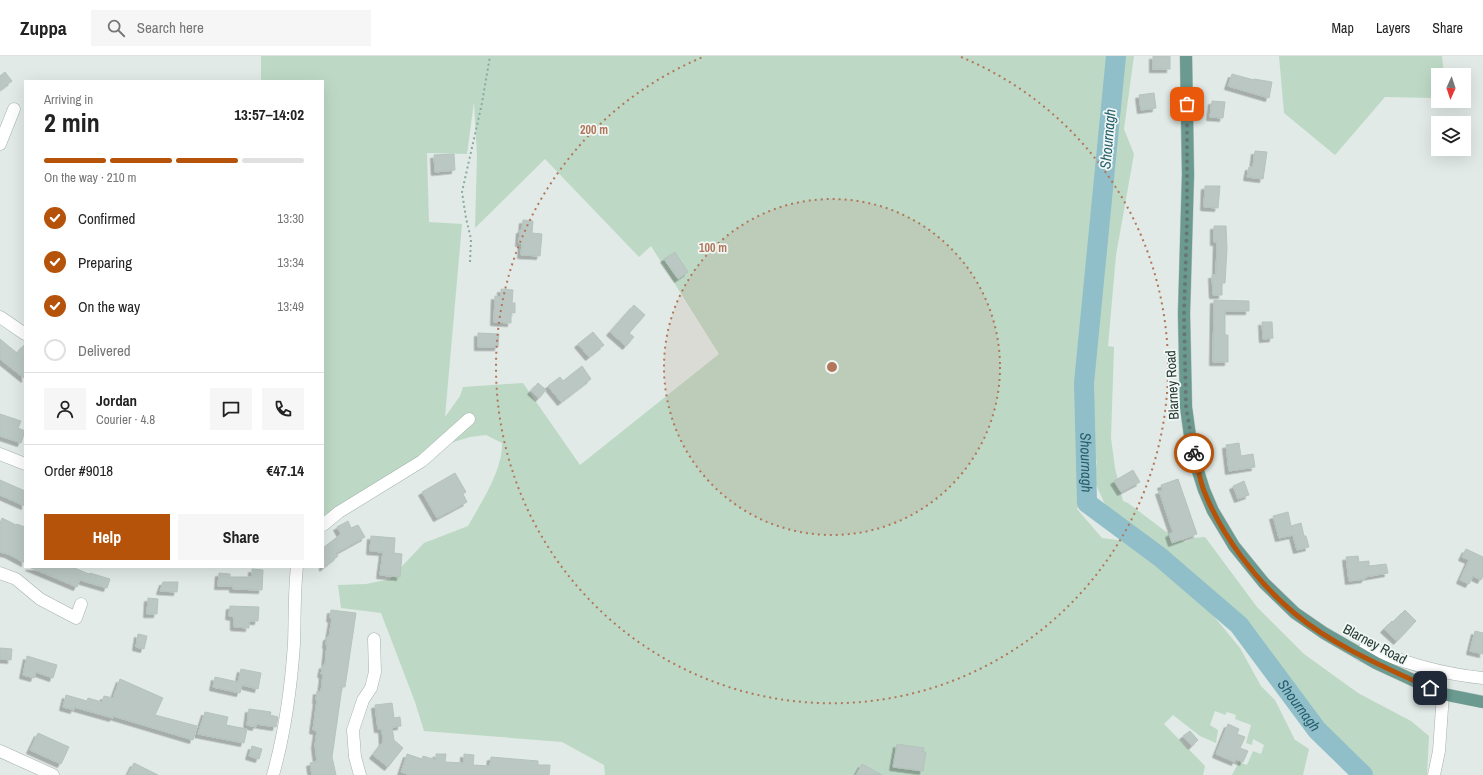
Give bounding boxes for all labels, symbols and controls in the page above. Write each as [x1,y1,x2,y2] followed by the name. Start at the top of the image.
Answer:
[91,10,371,46] search box
[20,15,67,41] text: Zuppa
[105,17,127,39] icon: search
[137,17,204,38] text: Search here
[1332,19,1354,37] text: Map
[1376,19,1410,37] text: Layers
[1432,19,1463,37] text: Share
[1431,68,1471,108] north arrow
[1431,68,1471,156] map controls
[1170,87,1204,121] pin
[44,91,93,108] text: Arriving in
[1176,93,1198,115] icon: bag
[234,104,304,125] text: 13:57–14:02
[44,105,100,140] text: 2 min
[1094,108,1121,170] water label: Shournagh
[1431,116,1471,156] button: layers
[580,122,608,138] text: 200 m
[44,169,136,186] text: On the way · 210 m
[44,207,66,229] icon: check
[78,208,135,229] text: Confirmed
[277,210,304,227] text: 13:30
[699,240,727,256] text: 100 m
[44,251,66,273] icon: check
[78,252,132,273] text: Preparing
[277,254,304,271] text: 13:34
[44,295,66,317] icon: check
[78,296,140,317] text: On the way
[277,298,304,315] text: 13:49
[78,340,131,361] text: Delivered
[1161,350,1183,420] street label: Blarney Road
[825,360,839,374] centre of rings
[44,388,86,430] button: person
[210,388,252,430] button: chat
[262,388,304,430] button: phone
[96,390,137,411] text: Jordan
[96,411,155,428] text: Courier · 4.8
[1075,432,1098,493] water label: Shournagh
[1174,433,1214,473] courier
[1183,442,1205,464] icon: bike
[44,460,113,481] text: Order #9018
[266,460,304,481] text: €47.14
[44,514,170,560] button: Help
[178,514,304,560] button: Share
[1340,620,1410,668] street label: Blarney Road
[1413,671,1447,705] pin
[1273,675,1326,736] water label: Shournagh
[1419,677,1441,699] icon: home

